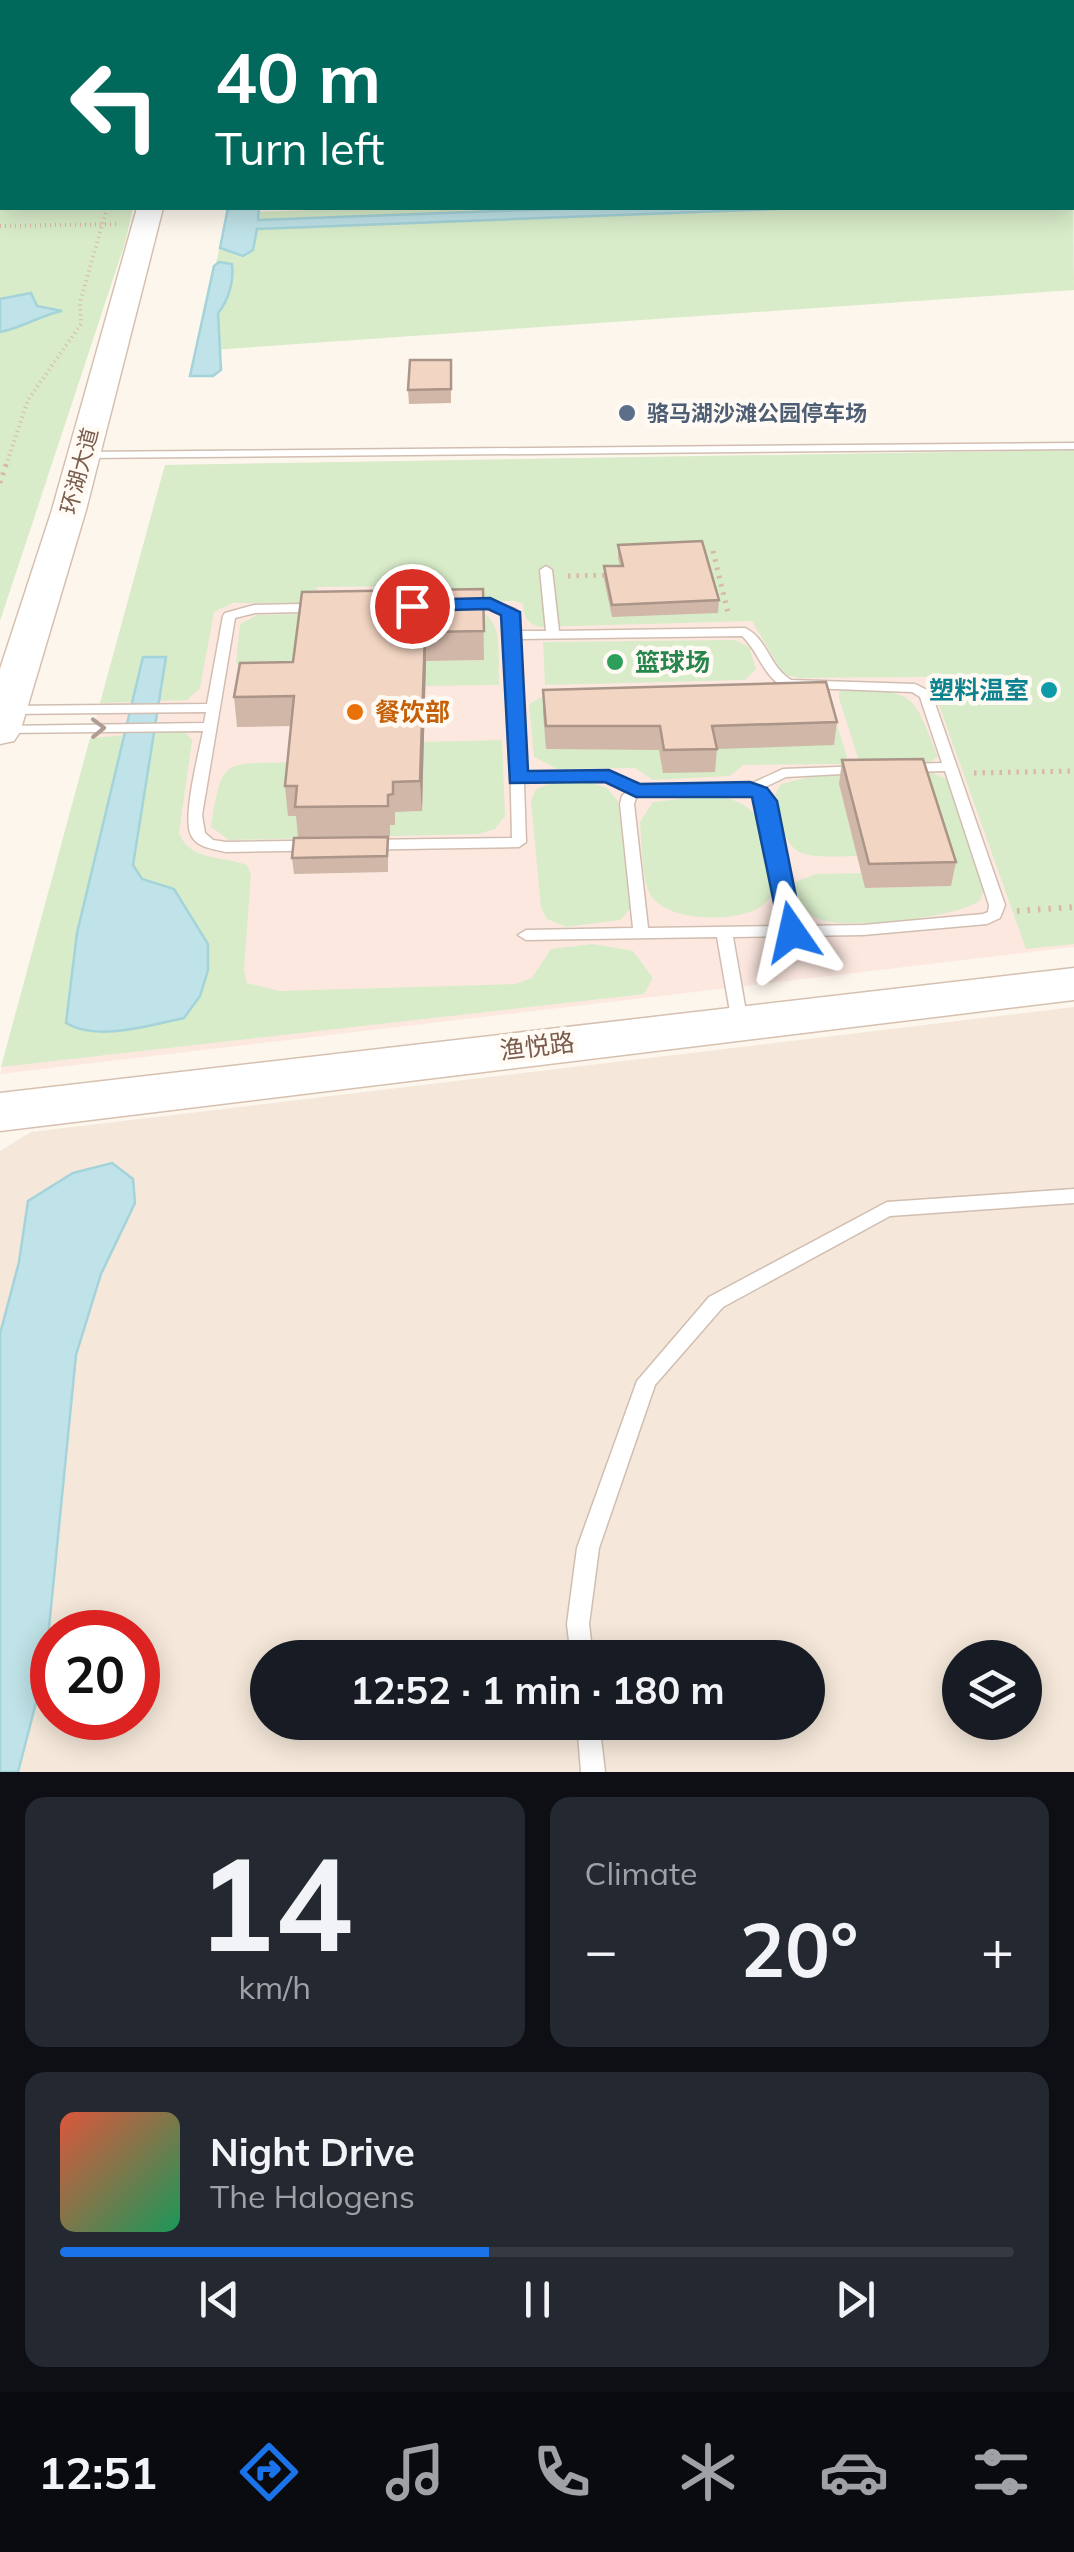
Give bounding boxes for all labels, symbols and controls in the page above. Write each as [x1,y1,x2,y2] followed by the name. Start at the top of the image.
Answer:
[215,33,381,121] text: 40 m
[50,40,180,170] icon: left
[215,120,384,176] text: Turn left
[647,399,867,427] place label: 骆马湖沙滩公园停车场
[616,402,638,424] marker: 骆马湖沙滩公园停车场
[54,425,104,517] street label: 环湖大道
[370,564,455,649] pin
[385,579,440,634] icon: arrive
[635,646,710,677] place label: 篮球场
[604,651,626,673] marker: 篮球场
[929,674,1029,705] place label: 塑料温室
[1038,679,1060,701] marker: 塑料温室
[375,696,450,727] place label: 餐饮部
[344,701,366,723] marker: 餐饮部
[91,718,107,739] one-way arrow
[740,880,844,984] position arrow
[498,1026,576,1065] street label: 渔悦路
[30,1610,160,1740] speed limit sign: 20
[942,1640,1042,1740] map controls
[942,1640,1042,1740] button: layers
[350,1666,725,1714] text: 12:52 · 1 min · 180 m
[197,1820,353,1984] text: 14
[585,1853,697,1893] text: Climate
[740,1902,858,1996] text: 20°
[585,1915,618,1984] text: −
[981,1915,1014,1984] text: +
[239,1967,311,2007] text: km/h
[210,2128,415,2176] text: Night Drive
[210,2176,415,2216] text: The Halogens
[192,2272,247,2327] icon: previous
[510,2272,565,2327] icon: pause
[828,2272,883,2327] icon: next
[234,2437,304,2507] icon: directions
[380,2437,450,2507] icon: music
[527,2437,597,2507] icon: phone
[673,2437,743,2507] icon: climate
[819,2437,889,2507] icon: car
[966,2437,1036,2507] icon: filters
[38,2444,157,2500] text: 12:51

